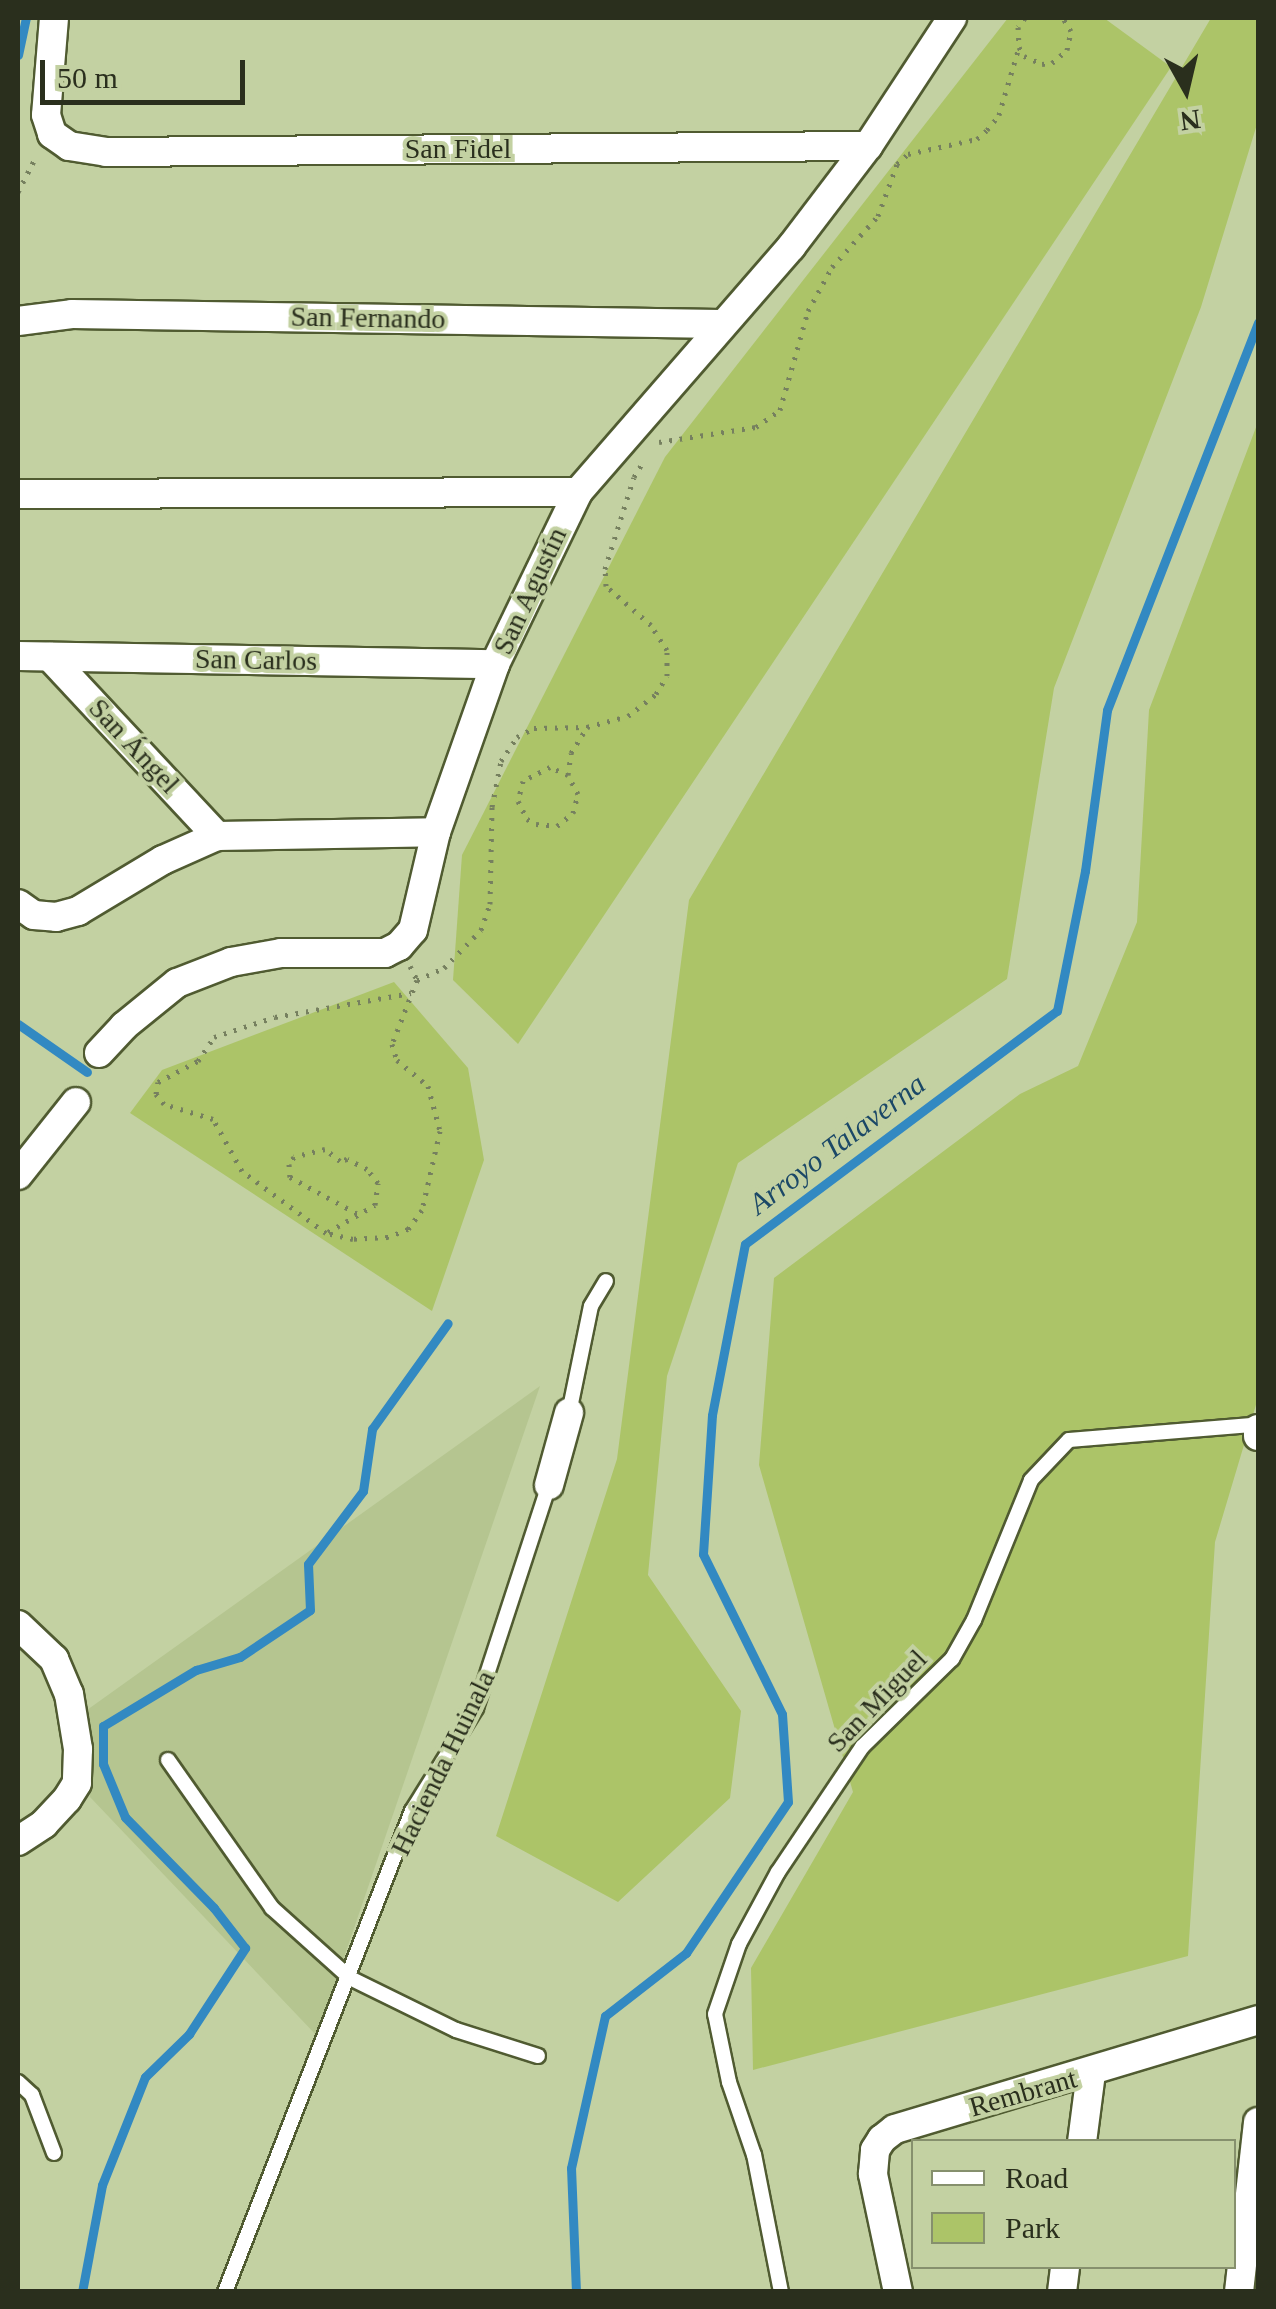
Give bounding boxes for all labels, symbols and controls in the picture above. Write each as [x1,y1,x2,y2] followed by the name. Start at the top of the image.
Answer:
[45,40,250,102] scale bar
[1136,40,1236,140] north arrow
[57,61,118,94] text: 50 m
[1178,103,1202,137] text: N
[405,132,511,166] street label: San Fidel
[290,300,446,336] street label: San Fernando
[486,522,574,660] street label: San Agustín
[195,642,317,678] street label: San Carlos
[82,692,186,800] street label: San Ángel
[742,1066,932,1222] water label: Arroyo Talaverna
[820,1643,934,1759] street label: San Miguel
[384,1665,502,1861] street label: Hacienda Huinala
[965,2062,1081,2124] street label: Rembrant
[911,2139,1236,2269] legend
[1005,2161,1068,2194] text: Road
[1005,2211,1060,2244] text: Park

